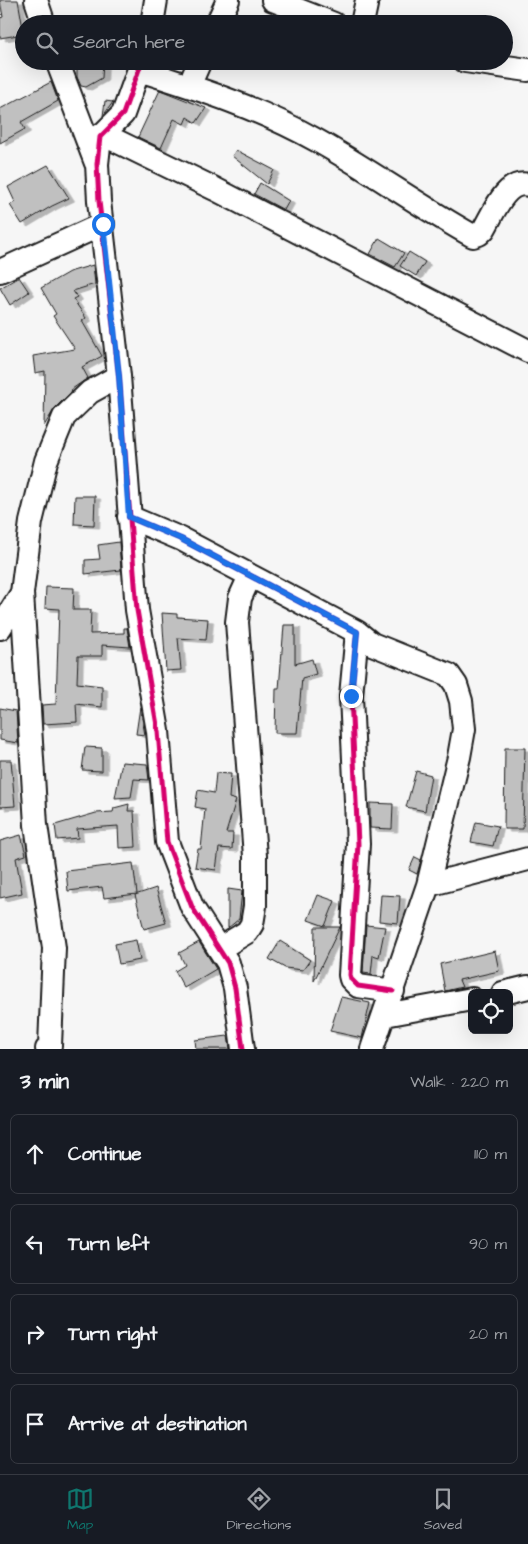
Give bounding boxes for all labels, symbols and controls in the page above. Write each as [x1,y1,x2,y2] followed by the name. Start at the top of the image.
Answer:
[15,15,513,70] search box
[33,29,61,57] icon: search
[73,29,185,56] text: Search here
[92,213,115,236] route start
[340,685,363,708] route end
[468,989,513,1034] map controls
[468,989,513,1034] button: locate
[20,1067,69,1096] text: 3 min
[410,1071,508,1093] text: Walk · 220 m
[21,1140,49,1168] icon: ahead
[68,1141,142,1168] text: Continue
[474,1143,507,1165] text: 110 m
[21,1230,49,1258] icon: left
[68,1231,149,1258] text: Turn left
[469,1233,507,1255] text: 90 m
[21,1320,49,1348] icon: right
[68,1321,157,1348] text: Turn right
[469,1323,507,1345] text: 20 m
[21,1410,49,1438] icon: arrive
[68,1411,247,1438] text: Arrive at destination
[66,1485,94,1535] tab: Map
[226,1485,291,1535] tab: Directions
[424,1485,462,1535] tab: Saved

